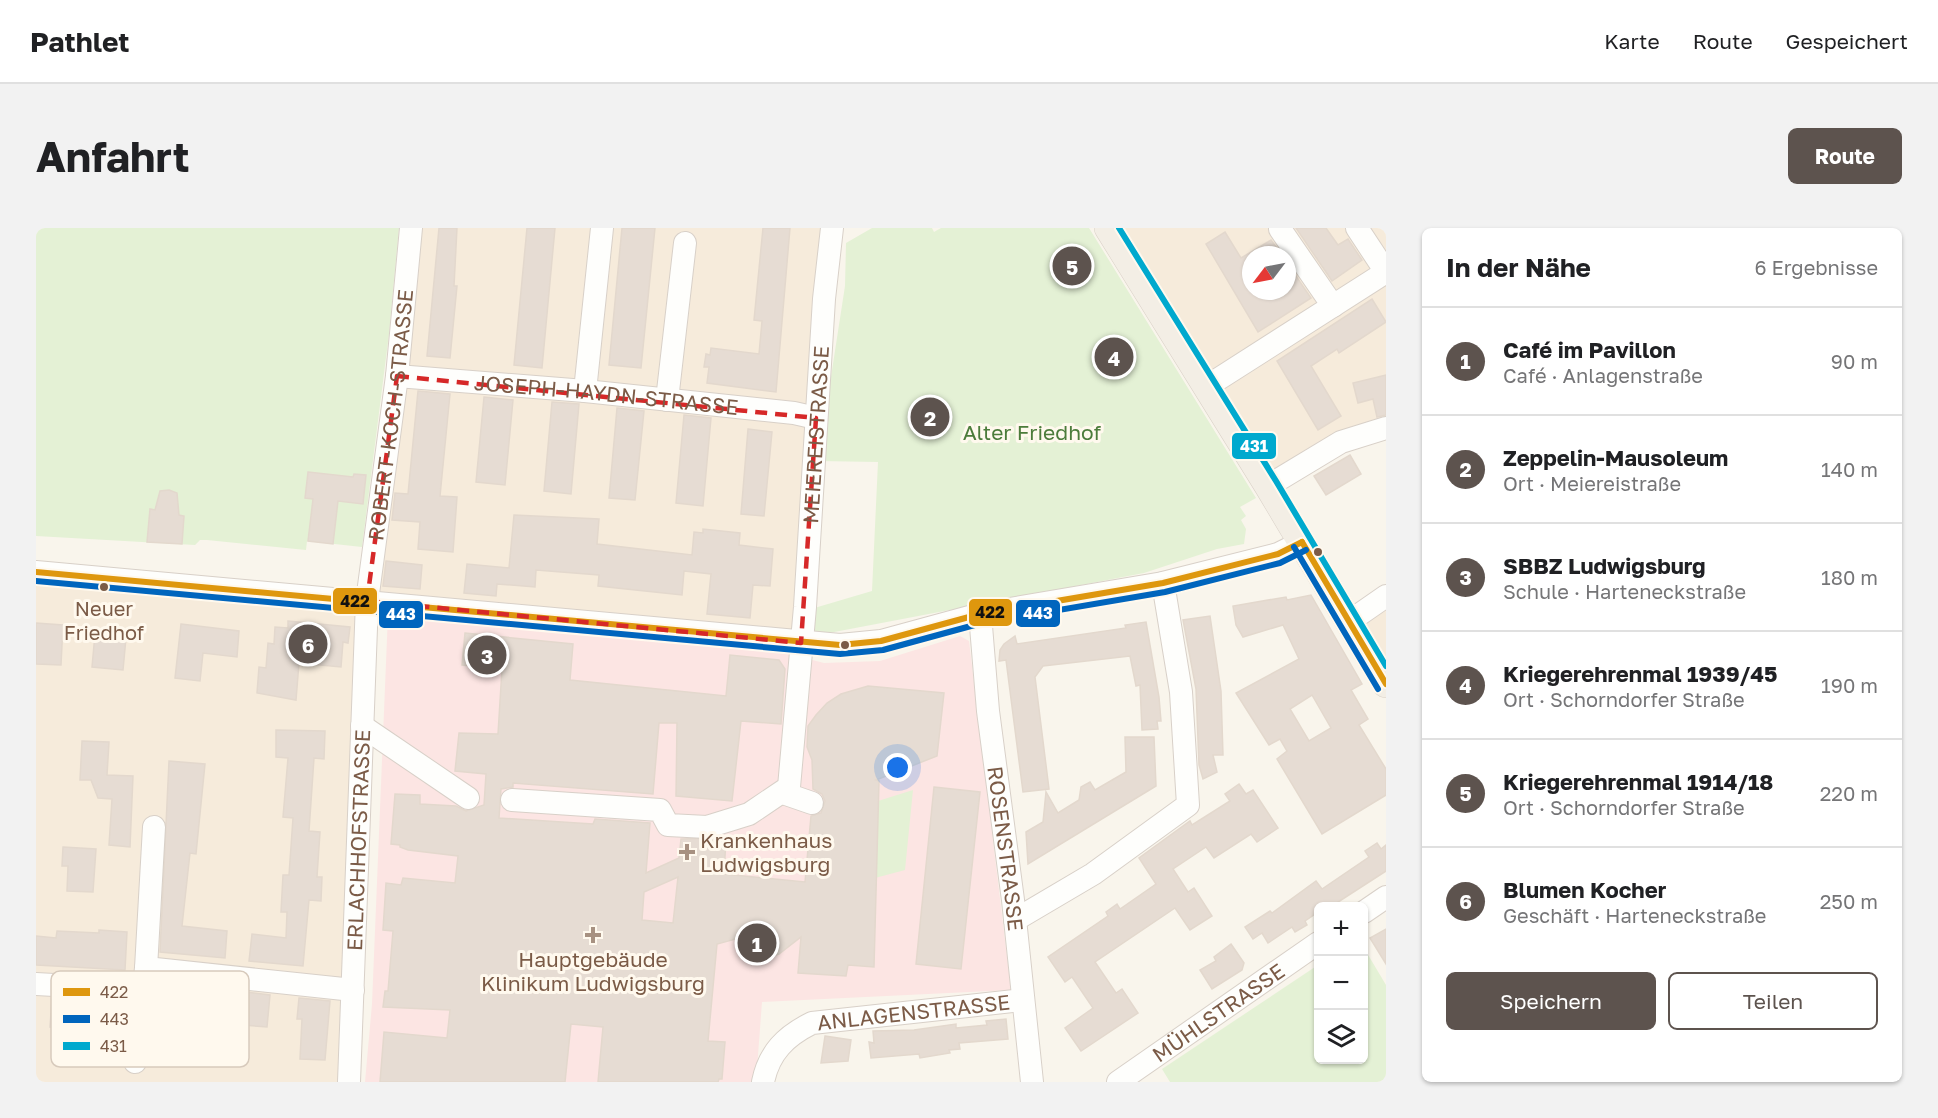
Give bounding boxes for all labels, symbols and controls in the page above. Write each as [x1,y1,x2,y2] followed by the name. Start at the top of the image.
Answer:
[30,25,130,58] text: Pathlet
[1604,28,1660,54] text: Karte
[1693,28,1753,54] text: Route
[1786,28,1908,54] text: Gespeichert
[1788,128,1902,184] button: Route
[36,131,190,181] text: Anfahrt
[1052,243,1092,288] pin: 5
[1242,246,1296,300] north arrow
[1446,252,1591,283] text: In der Nähe
[1754,255,1878,279] text: 6 Ergebnisse
[362,288,418,542] street label: ROBERT-KOCH-STRASSE
[1094,334,1134,380] pin: 4
[1503,336,1676,363] text: Café im Pavillon
[797,345,834,524] street label: MEIEREISTRASSE
[1460,349,1471,373] text: 1
[1831,349,1878,373] text: 90 m
[1503,363,1703,387] text: Café · Anlagenstraße
[473,369,740,420] street label: JOSEPH-HAYDN-STRASSE
[910,394,950,440] pin: 2
[963,419,1102,445] park label: Alter Friedhof
[1231,432,1277,460] line badge: 431
[1240,436,1268,456] text: 431
[1503,444,1728,471] text: Zeppelin-Mausoleum
[1459,457,1472,481] text: 2
[1821,457,1878,481] text: 140 m
[1503,471,1681,495] text: Ort · Meiereistraße
[1312,546,1324,558] unlabelled marker
[1503,552,1706,579] text: SBBZ Ludwigsburg
[1459,565,1472,589] text: 3
[1821,565,1878,589] text: 180 m
[1503,579,1746,603] text: Schule · Harteneckstraße
[98,581,110,593] marker: Neuer Friedhof
[332,587,378,615] line badge: 422
[340,591,370,611] text: 422
[64,596,144,644] place label: Neuer Friedhof
[968,598,1013,627] line badge: 422
[1015,599,1061,628] line badge: 443
[378,600,424,629] line badge: 443
[975,602,1005,622] text: 422
[1023,603,1053,623] text: 443
[386,604,416,624] text: 443
[288,622,328,666] pin: 6
[468,632,506,678] pin: 3
[839,639,851,651] unlabelled marker
[1503,660,1777,687] text: Kriegerehrenmal 1939/45
[1459,673,1472,697] text: 4
[1821,673,1878,697] text: 190 m
[1503,687,1745,711] text: Ort · Schorndorfer Straße
[341,729,375,951] street label: ERLACHHOFSTRASSE
[883,753,912,782] your location
[982,764,1029,932] street label: ROSENSTRASSE
[1503,768,1773,795] text: Kriegerehrenmal 1914/18
[1459,781,1472,805] text: 5
[1820,781,1878,805] text: 220 m
[1503,795,1745,819] text: Ort · Schorndorfer Straße
[700,827,832,877] place label: Krankenhaus Ludwigsburg
[678,843,696,861] marker: Krankenhaus Ludwigsburg
[1503,876,1666,903] text: Blumen Kocher
[1459,889,1472,913] text: 6
[1820,889,1878,913] text: 250 m
[1314,902,1368,1064] map controls
[1314,902,1368,956] button: +
[1503,903,1766,927] text: Geschäft · Harteneckstraße
[738,920,776,966] pin: 1
[584,926,602,944] marker: Hauptgebäude Klinikum Ludwigsburg
[481,946,705,996] place label: Hauptgebäude Klinikum Ludwigsburg
[1314,956,1368,1010] button: −
[1147,957,1289,1067] street label: MÜHLSTRASSE
[51,971,249,1067] legend
[1446,972,1656,1030] button: Speichern
[1668,972,1878,1030] button: Teilen
[100,982,128,1002] text: 422
[816,988,1011,1035] street label: ANLAGENSTRASSE
[100,1009,129,1029] text: 443
[1314,1010,1368,1064] button: layers
[100,1036,127,1056] text: 431

